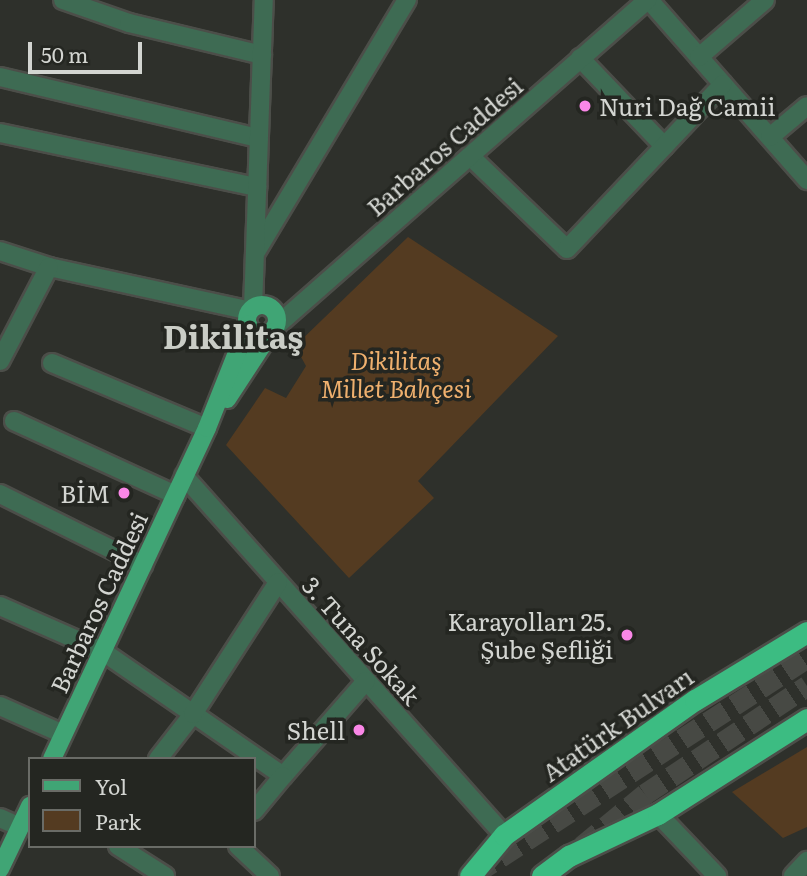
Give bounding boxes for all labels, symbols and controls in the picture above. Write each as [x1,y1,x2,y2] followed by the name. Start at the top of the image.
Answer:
[32,28,145,72] scale bar
[41,38,88,69] text: 50 m
[360,71,528,221] street label: Barbaros Caddesi
[599,92,775,120] place label: Nuri Dağ Camii
[577,98,593,114] marker: Nuri Dağ Camii
[163,316,303,354] district label: Dikilitaş
[321,346,471,402] park label: Dikilitaş Millet Bahçesi
[60,479,110,507] place label: BİM
[116,485,132,501] marker: BİM
[43,507,153,697] street label: Barbaros Caddesi
[297,570,427,710] street label: 3. Tuna Sokak
[447,607,613,663] place label: Karayolları 25. Şube Şefliği
[619,627,635,643] marker: Karayolları 25. Şube Şefliği
[536,661,698,787] street label: Atatürk Bulvarı
[287,716,345,744] place label: Shell
[351,722,367,738] marker: Shell
[28,757,256,848] legend
[95,770,127,801] text: Yol
[95,805,141,836] text: Park

